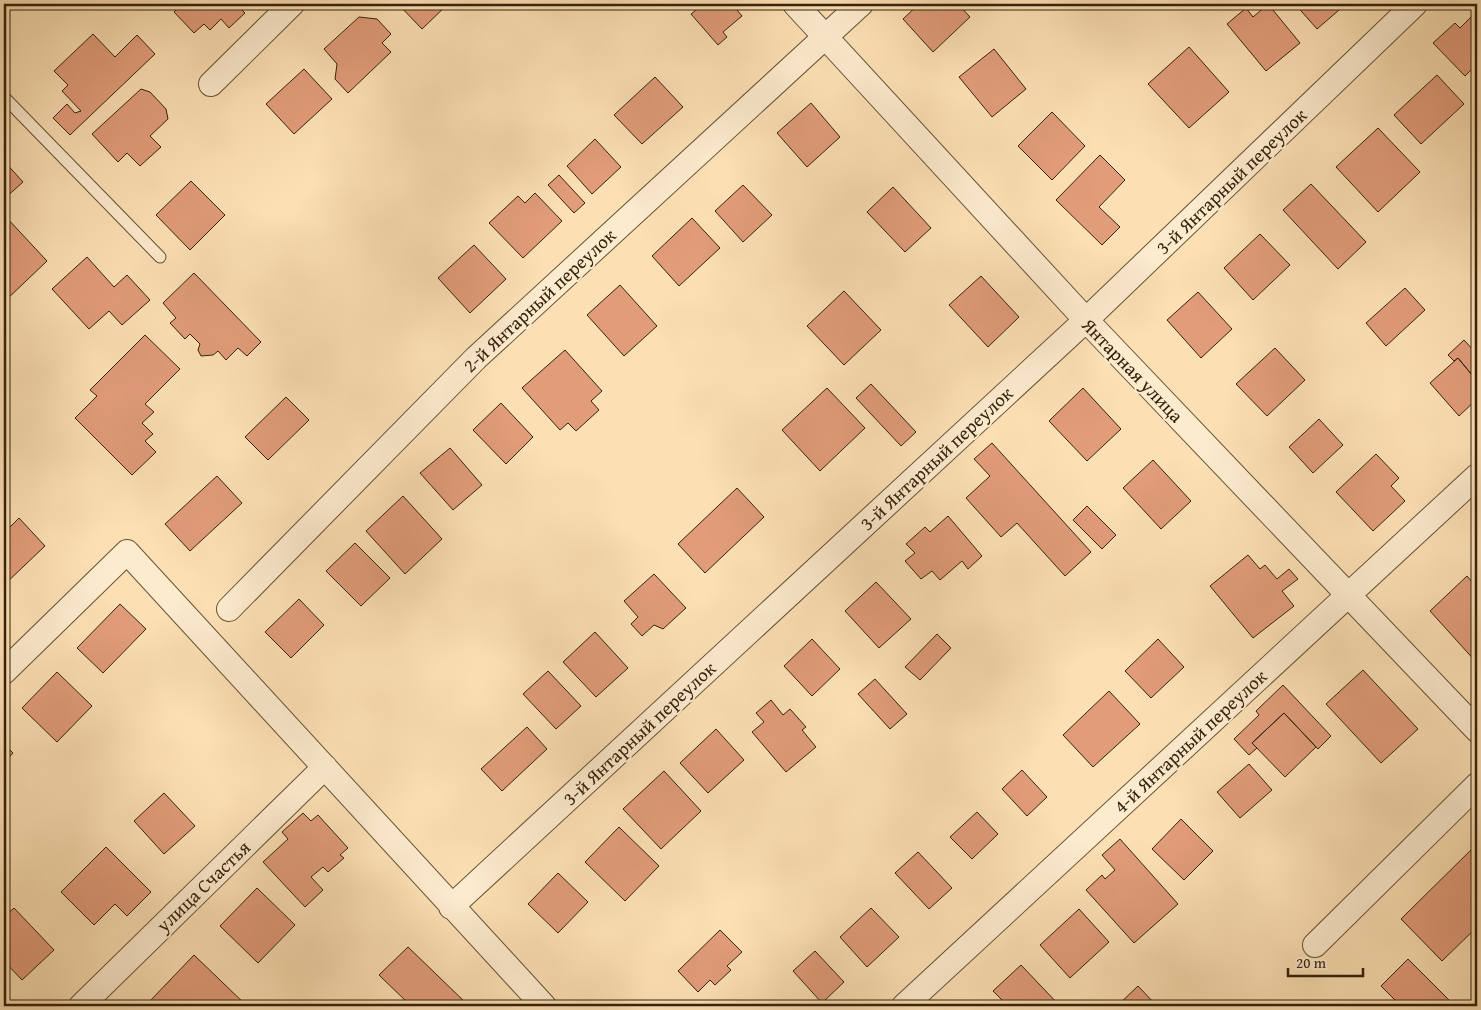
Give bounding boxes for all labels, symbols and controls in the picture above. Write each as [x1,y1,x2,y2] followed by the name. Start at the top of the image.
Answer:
[1149,101,1313,261] street label: 3-й Янтарный переулок
[456,221,622,379] street label: 2-й Янтарный переулок
[1075,311,1190,429] street label: Янтарная улица
[853,379,1019,537] street label: 3-й Янтарный переулок
[556,654,722,812] street label: 3-й Янтарный переулок
[1107,662,1273,820] street label: 4-й Янтарный переулок
[149,834,257,939] street label: улица Счастья
[1288,945,1364,977] scale bar
[1296,952,1327,973] text: 20 m

